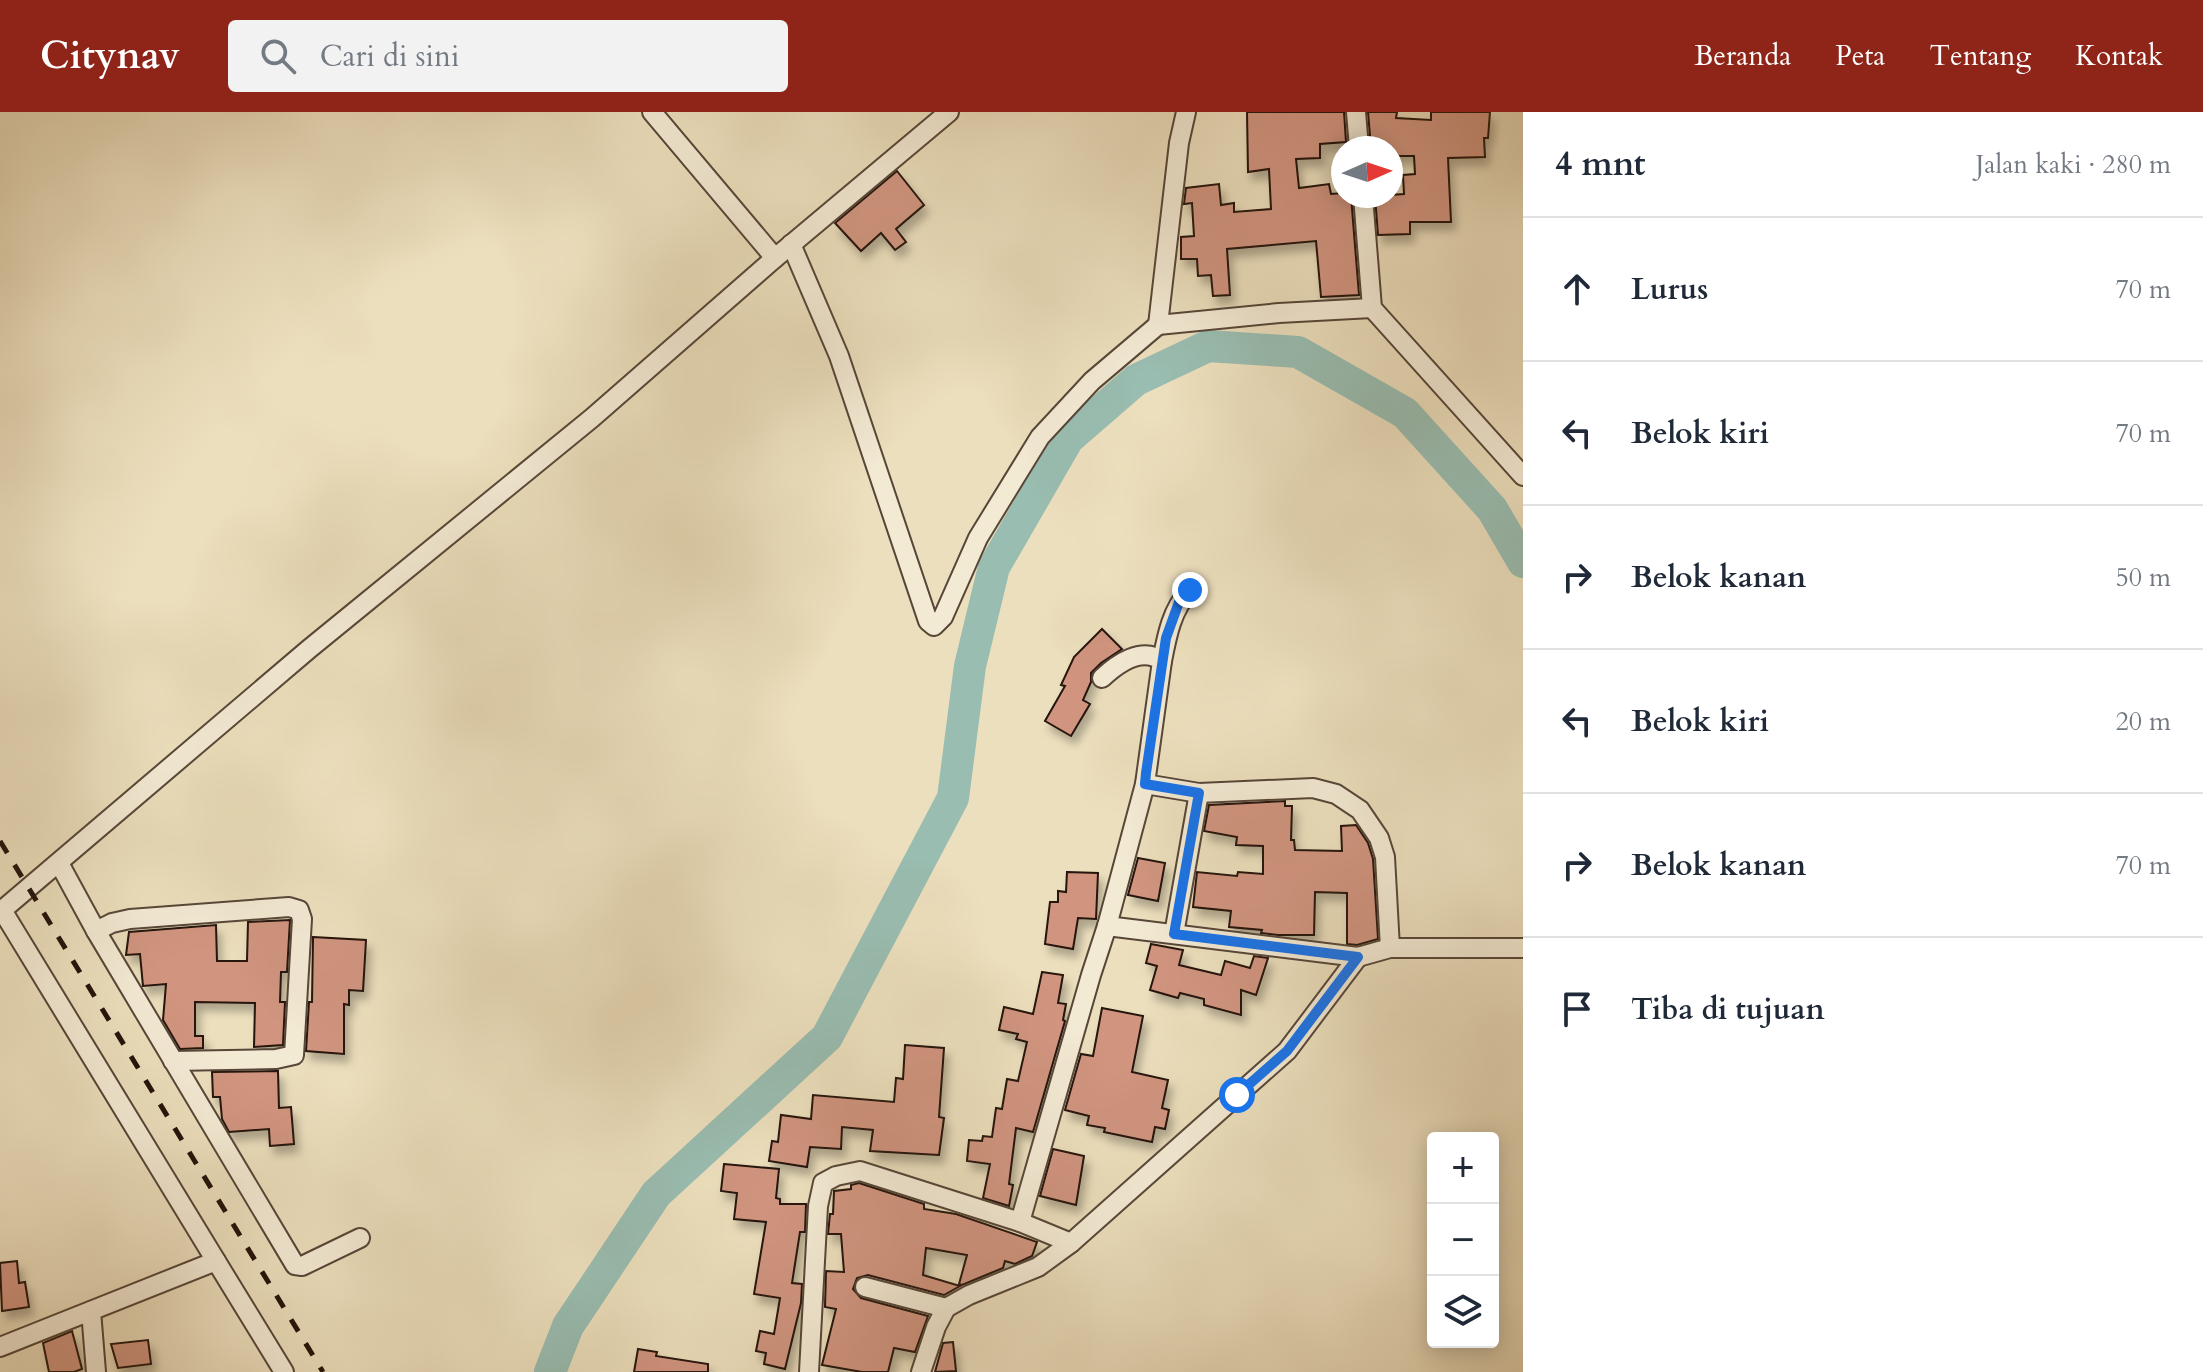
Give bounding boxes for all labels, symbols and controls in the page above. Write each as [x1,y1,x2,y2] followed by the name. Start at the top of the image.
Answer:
[228,20,788,92] search box
[40,30,180,82] text: Citynav
[256,34,300,78] icon: search
[320,36,459,77] text: Cari di sini
[1694,37,1791,75] text: Beranda
[1835,37,1885,75] text: Peta
[1929,37,2031,75] text: Tentang
[2075,37,2163,75] text: Kontak
[1331,136,1403,208] north arrow
[1555,141,1645,187] text: 4 mnt
[1975,147,2171,182] text: Jalan kaki · 280 m
[1555,267,1599,311] icon: ahead
[1631,269,1708,310] text: Lurus
[2115,272,2171,307] text: 70 m
[1555,411,1599,455] icon: left
[1631,413,1769,454] text: Belok kiri
[2115,416,2171,451] text: 70 m
[1555,555,1599,599] icon: right
[1631,557,1806,598] text: Belok kanan
[2115,560,2171,595] text: 50 m
[1172,572,1208,608] route end
[1555,699,1599,743] icon: left
[1631,701,1769,742] text: Belok kiri
[2115,704,2171,739] text: 20 m
[1555,843,1599,887] icon: right
[1631,845,1806,886] text: Belok kanan
[2115,848,2171,883] text: 70 m
[1555,987,1599,1031] icon: arrive
[1631,989,1825,1030] text: Tiba di tujuan
[1219,1077,1255,1113] route start
[1427,1132,1499,1348] map controls
[1427,1132,1499,1204] button: +
[1427,1204,1499,1276] button: −
[1427,1276,1499,1348] button: layers

